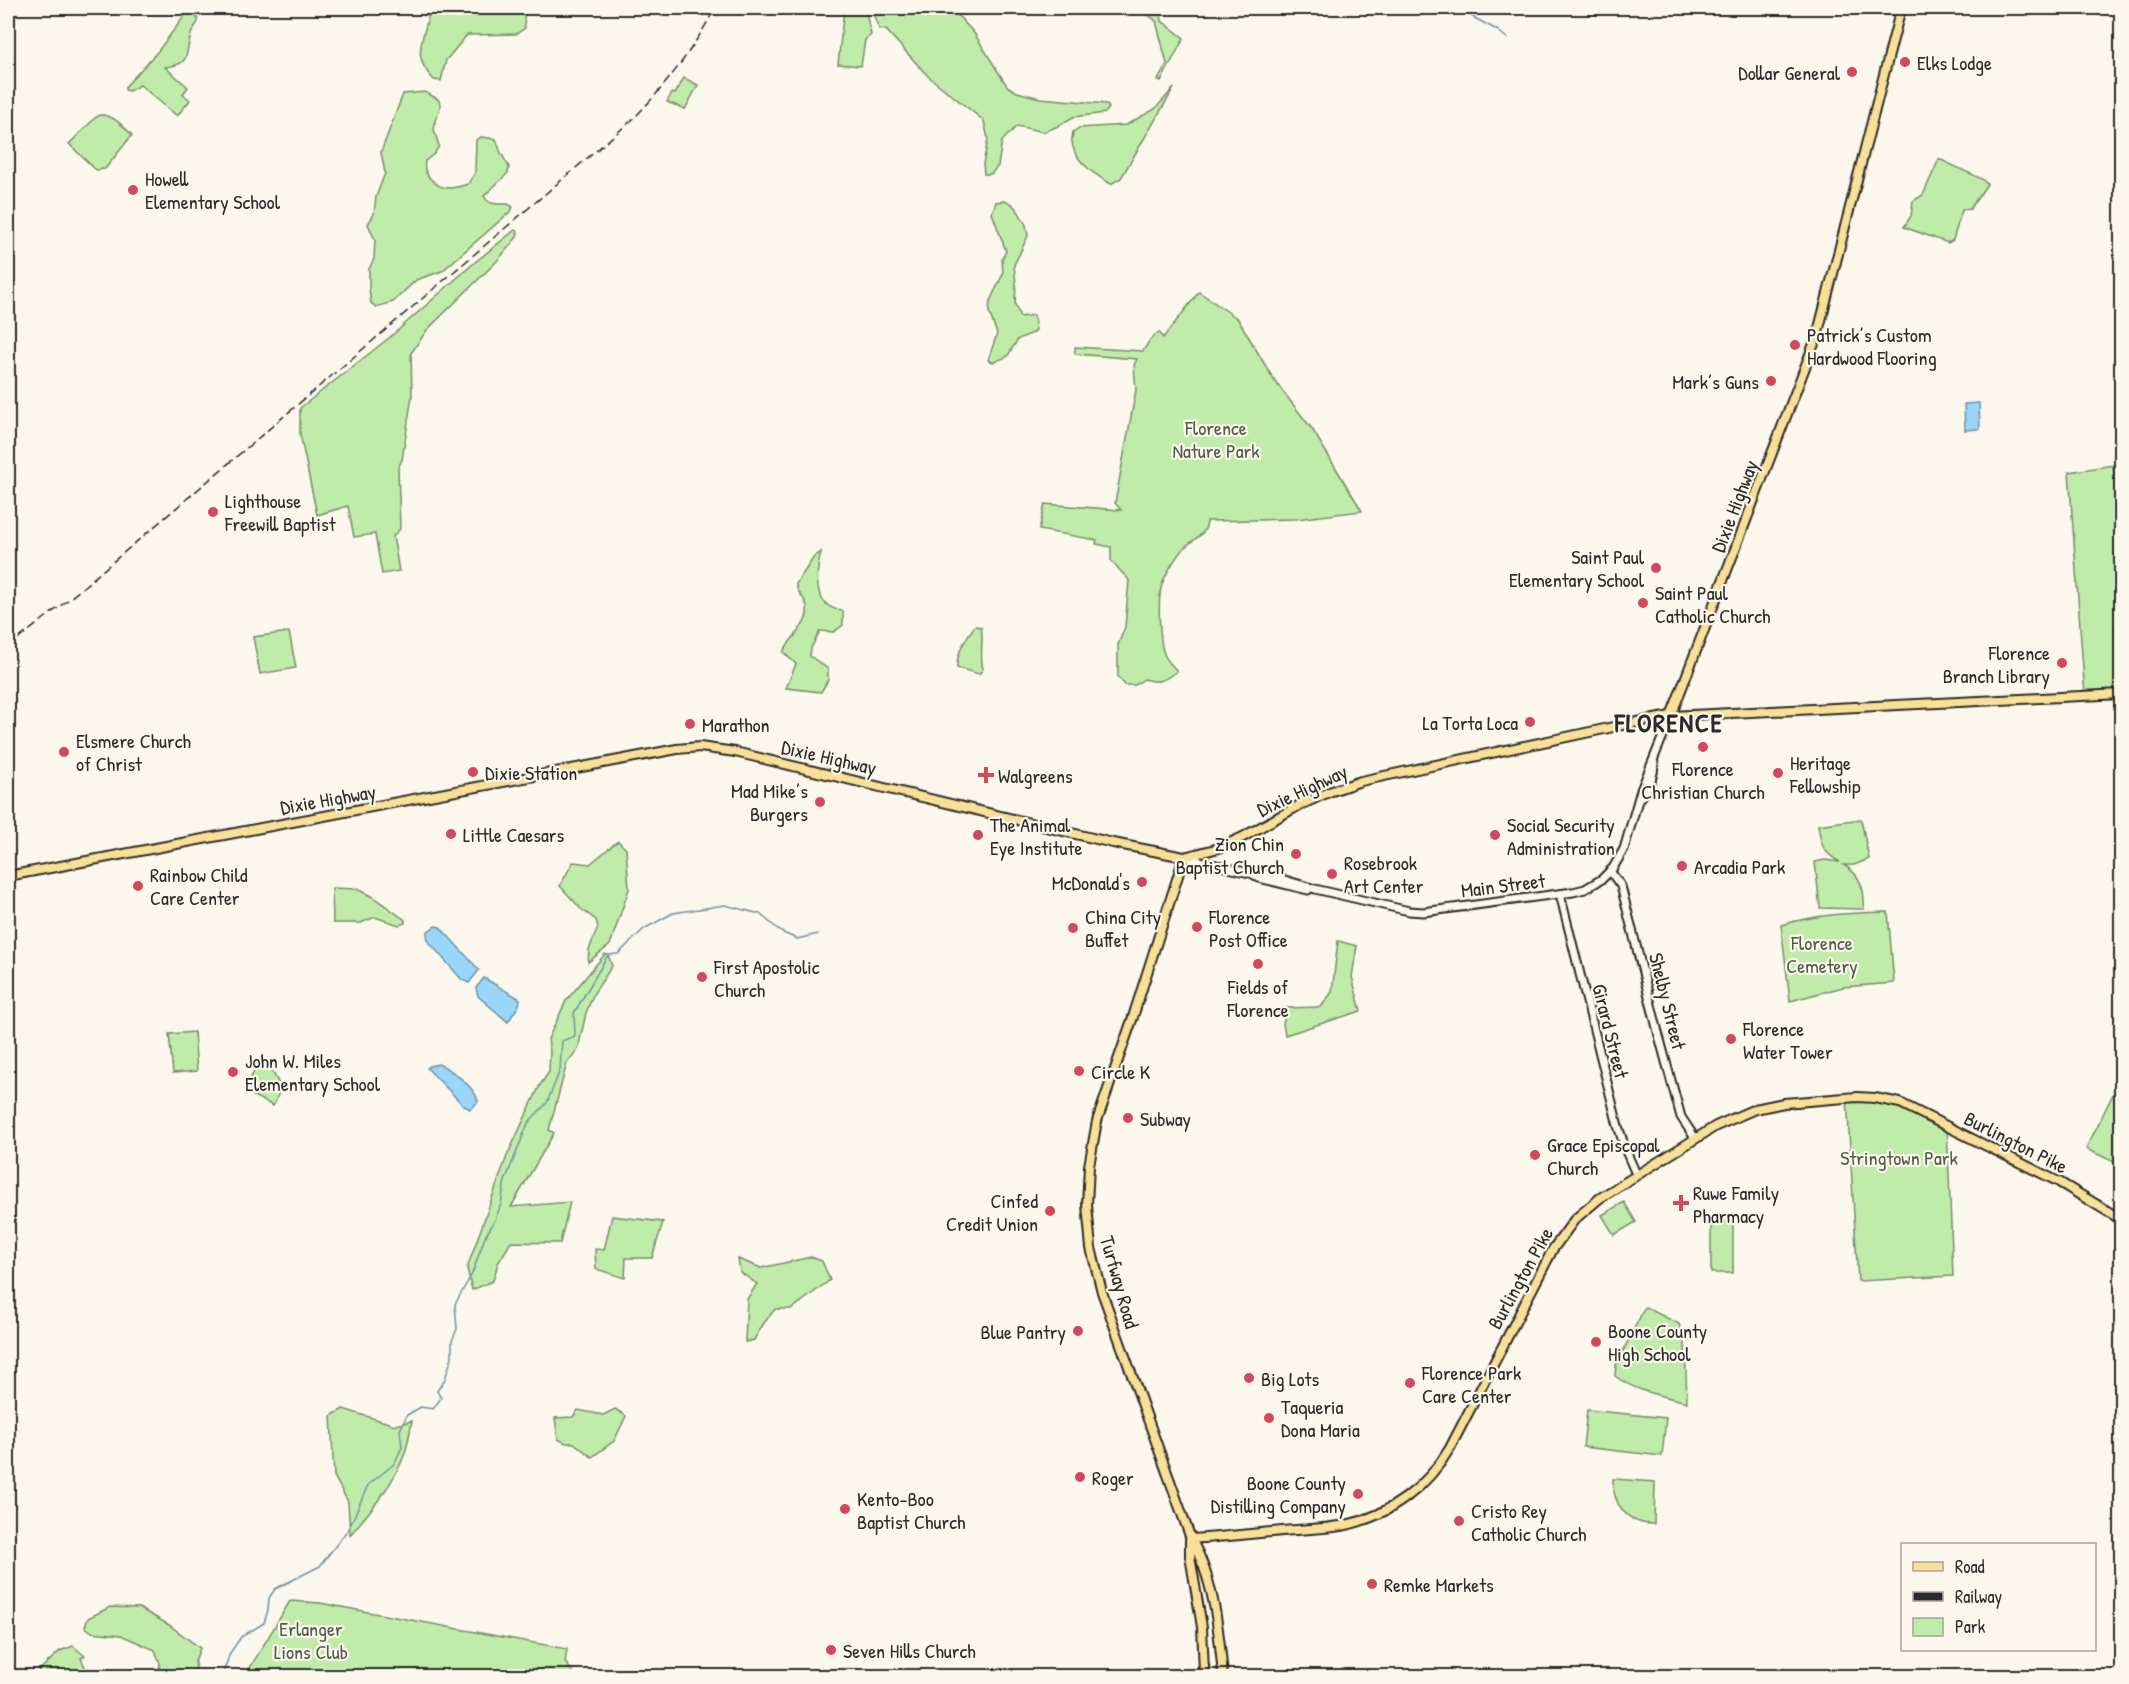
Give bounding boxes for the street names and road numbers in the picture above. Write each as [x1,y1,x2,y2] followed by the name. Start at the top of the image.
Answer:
[1704,456,1764,556] street label: Dixie Highway
[779,733,879,781] street label: Dixie Highway
[1252,757,1352,823] street label: Dixie Highway
[278,777,378,821] street label: Dixie Highway
[1459,866,1548,904] street label: Main Street
[1643,950,1693,1053] street label: Shelby Street
[1586,981,1636,1082] street label: Girard Street
[1960,1104,2072,1180] street label: Burlington Pike
[1481,1222,1559,1334] street label: Burlington Pike
[1094,1233,1146,1332] street label: Turfway Road

